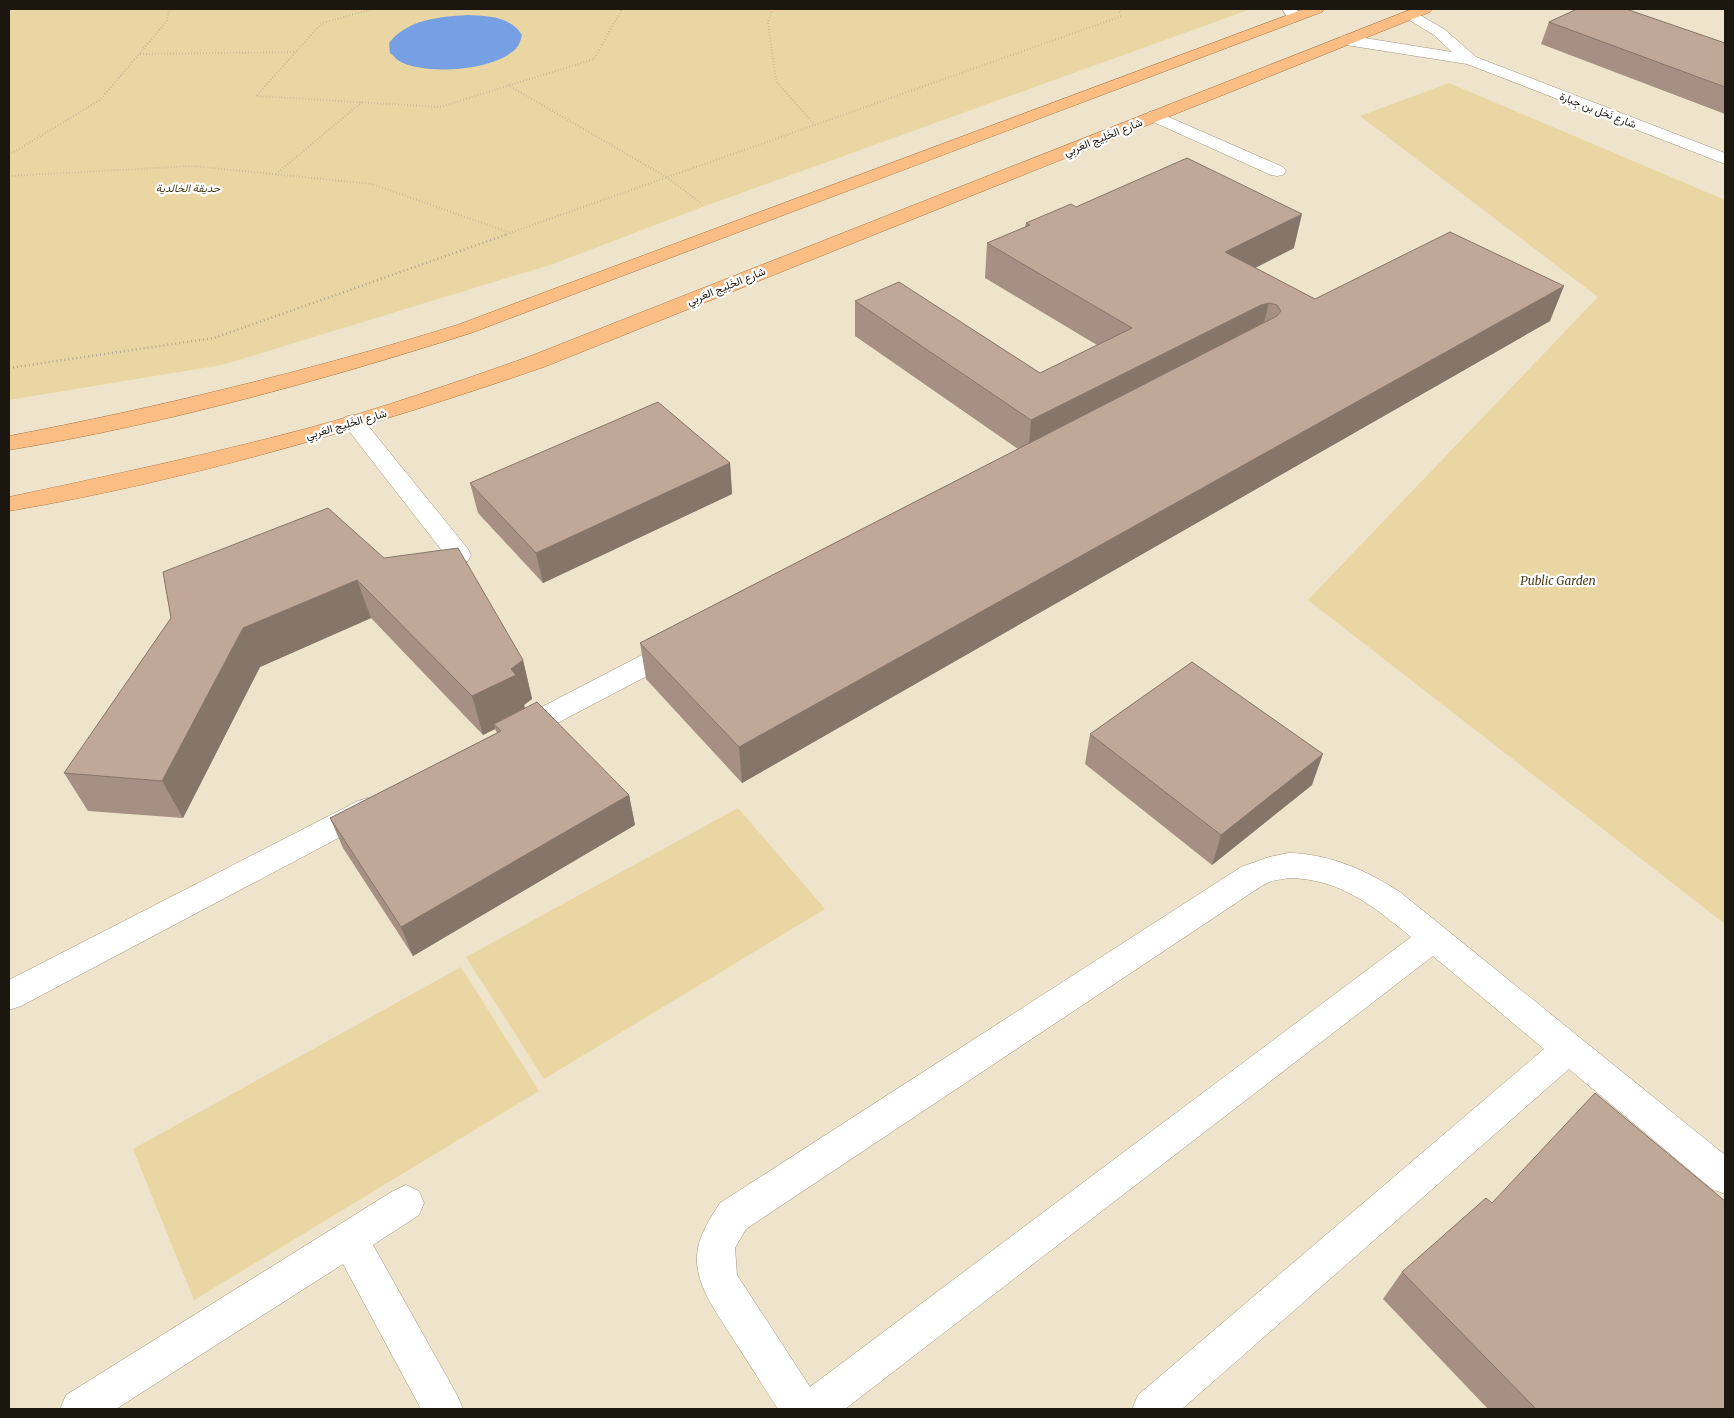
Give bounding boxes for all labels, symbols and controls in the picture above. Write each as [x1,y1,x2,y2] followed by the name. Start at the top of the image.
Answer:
[1557,89,1639,133] street label: شارع نَخل بن جِبارة
[1062,115,1146,162] street label: شارع الخَلِيج العَربِي
[156,181,221,195] park label: حديقة الخالدية
[685,264,769,311] street label: شارع الخَلِيج العَربِي
[304,406,389,445] street label: شارع الخَلِيج العَربِي
[1520,573,1596,588] park label: Public Garden

